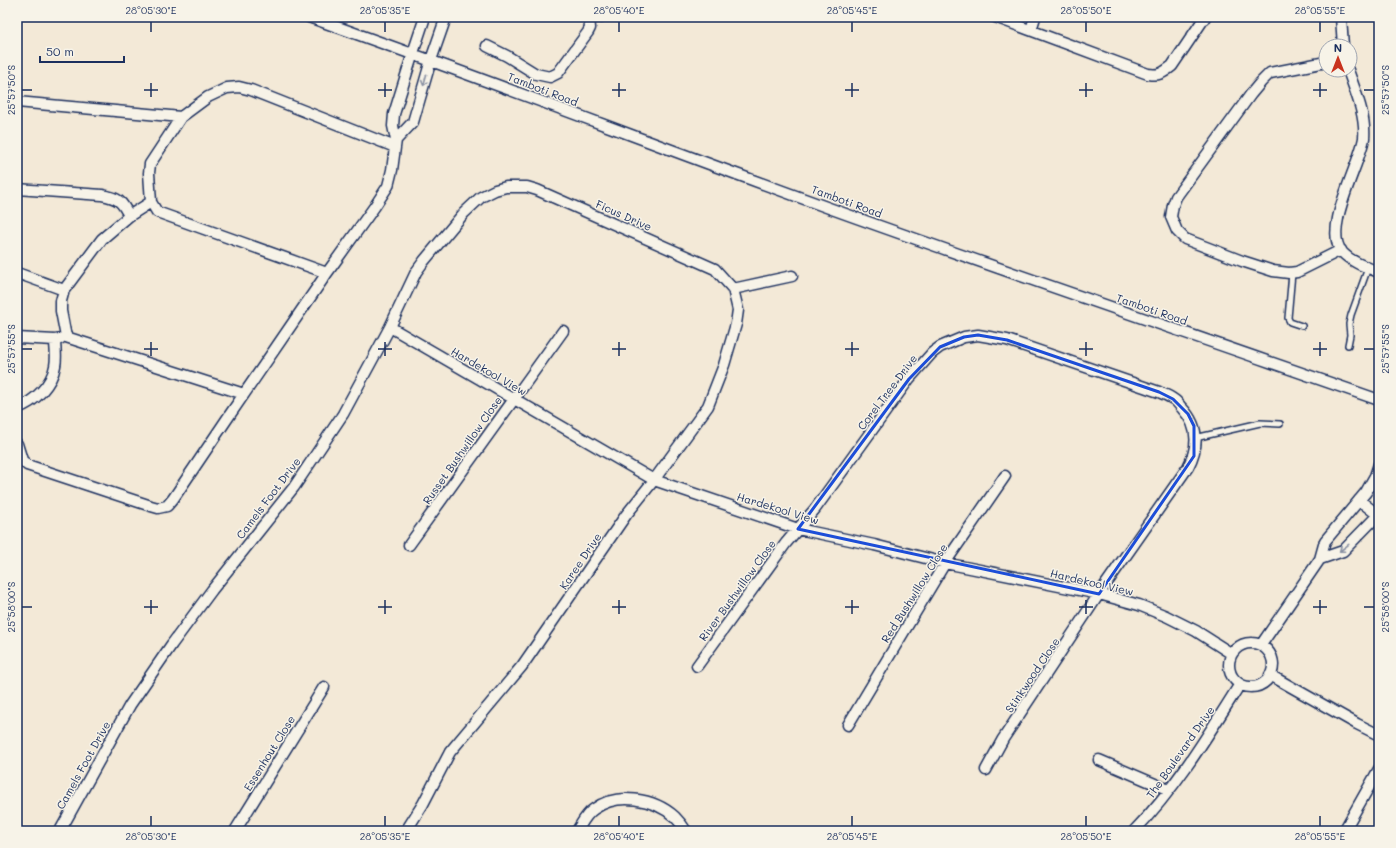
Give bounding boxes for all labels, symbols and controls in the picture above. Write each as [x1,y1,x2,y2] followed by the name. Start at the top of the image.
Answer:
[126,3,177,17] text: 28°05'30"E
[360,3,411,17] text: 28°05'35"E
[594,3,645,17] text: 28°05'40"E
[827,3,878,17] text: 28°05'45"E
[1061,3,1112,17] text: 28°05'50"E
[1295,3,1346,17] text: 28°05'55"E
[40,38,124,64] scale bar
[1318,38,1358,78] north arrow
[1334,40,1342,55] text: N
[46,43,74,59] text: 50 m
[4,65,18,115] text: 25°57'50"S
[1378,65,1392,115] text: 25°57'50"S
[506,69,580,109] street label: Tamboti Road
[421,74,428,87] one-way arrow
[809,181,885,221] street label: Tamboti Road
[594,196,655,234] street label: Ficus Drive
[1114,290,1190,328] street label: Tamboti Road
[4,324,18,374] text: 25°57'55"S
[1378,324,1392,374] text: 25°57'55"S
[448,343,530,399] street label: Hardekool View
[854,351,920,433] street label: Corel Tree Drive
[419,393,505,507] street label: Russet Bushwillow Close
[232,454,304,542] street label: Camels Foot Drive
[735,488,821,528] street label: Hardekool View
[556,530,605,592] street label: Karee Drive
[695,536,779,644] street label: River Bushwillow Close
[877,541,951,645] street label: Red Bushwillow Close
[1339,544,1350,552] one-way arrow
[1049,565,1135,599] street label: Hardekool View
[4,581,18,632] text: 25°58'00"S
[1378,581,1392,632] text: 25°58'00"S
[1001,634,1063,716] street label: Stinkwood Close
[1142,703,1218,801] street label: The Boulevard Drive
[240,712,298,794] street label: Essenhout Close
[53,718,114,812] street label: Camels Foot Drive
[126,829,177,843] text: 28°05'30"E
[360,829,411,843] text: 28°05'35"E
[594,829,645,843] text: 28°05'40"E
[827,829,878,843] text: 28°05'45"E
[1061,829,1112,843] text: 28°05'50"E
[1295,829,1346,843] text: 28°05'55"E

